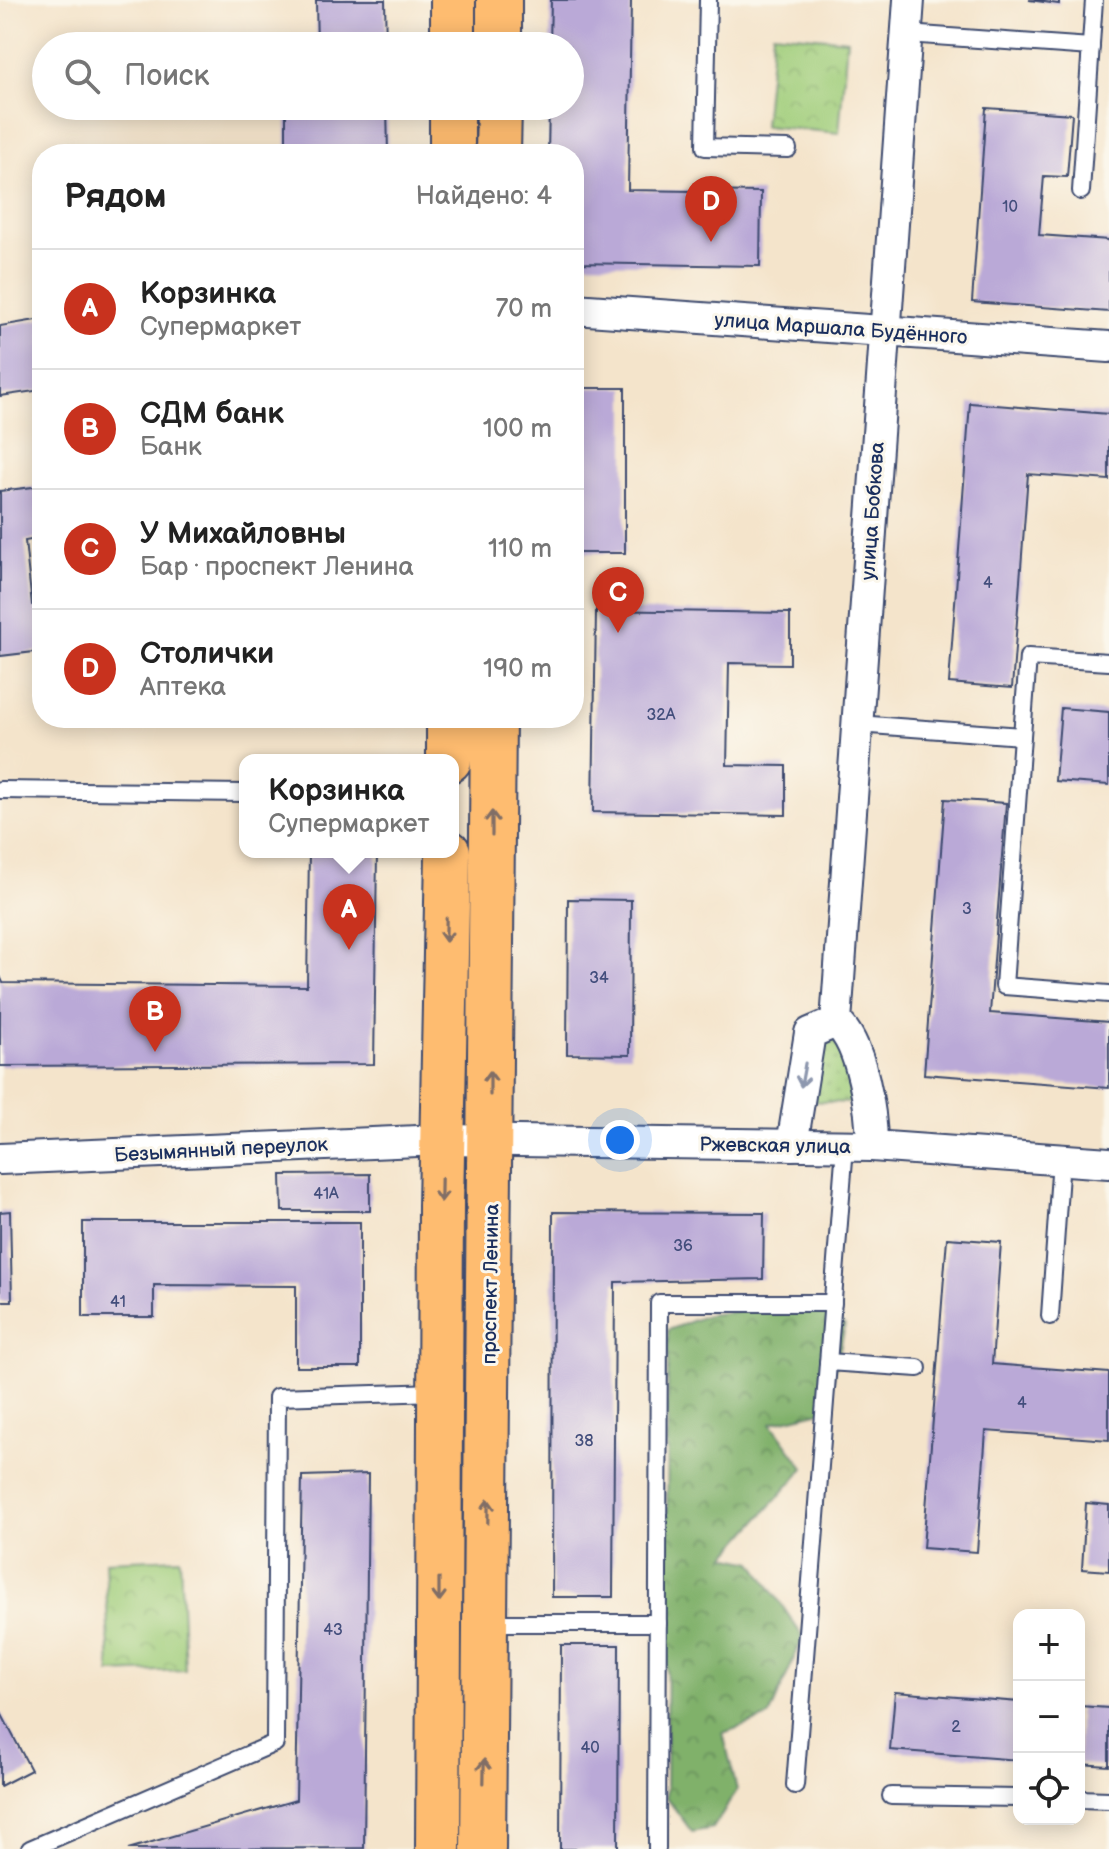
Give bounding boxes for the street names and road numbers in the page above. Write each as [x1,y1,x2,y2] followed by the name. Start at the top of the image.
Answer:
[714,308,968,350] street label: улица Маршала Будённого
[856,441,890,581] street label: улица Бобкова
[114,1132,329,1168] street label: Безымянный переулок
[699,1133,851,1159] street label: Ржевская улица
[478,1203,504,1365] street label: проспект Ленина

